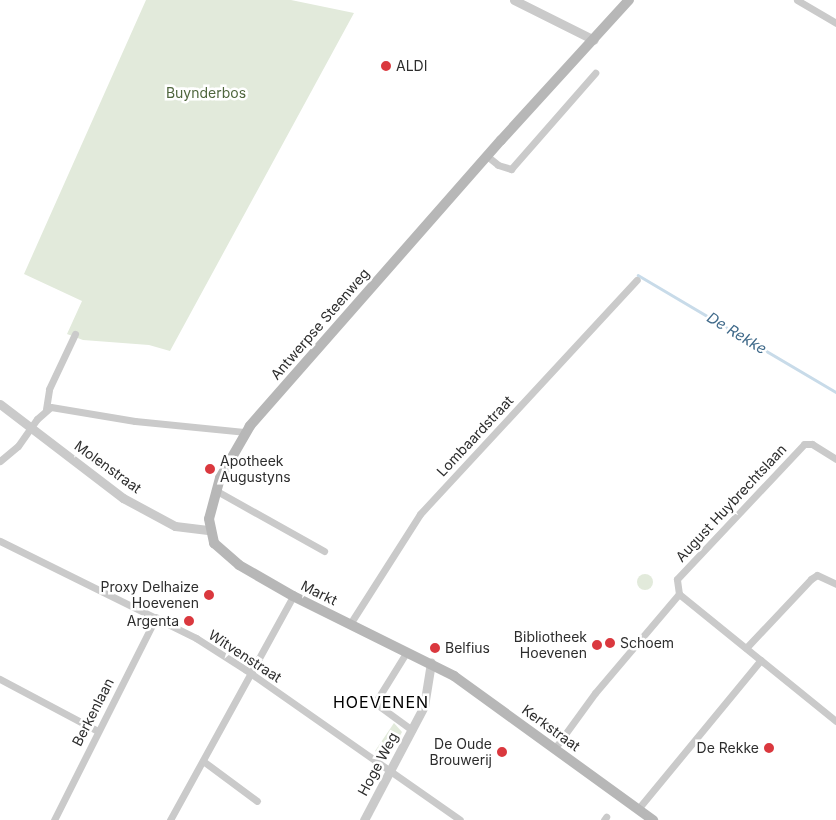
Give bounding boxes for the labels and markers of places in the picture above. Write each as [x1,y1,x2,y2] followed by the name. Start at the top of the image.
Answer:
[396,58,427,74] place label: ALDI
[380,60,392,72] marker: ALDI
[220,453,291,486] place label: Apotheek Augustyns
[204,463,216,475] marker: Apotheek Augustyns
[101,579,199,612] place label: Proxy Delhaize Hoevenen
[203,589,215,601] marker: Proxy Delhaize Hoevenen
[127,613,179,629] place label: Argenta
[183,615,195,627] marker: Argenta
[514,629,587,662] place label: Bibliotheek Hoevenen
[620,635,674,651] place label: Schoem
[604,637,616,649] marker: Schoem
[591,639,603,651] marker: Bibliotheek Hoevenen
[445,640,490,656] place label: Belfius
[429,642,441,654] marker: Belfius
[429,736,492,769] place label: De Oude Brouwerij
[697,740,759,756] place label: De Rekke
[763,742,775,754] marker: De Rekke
[496,746,508,758] marker: De Oude Brouwerij

